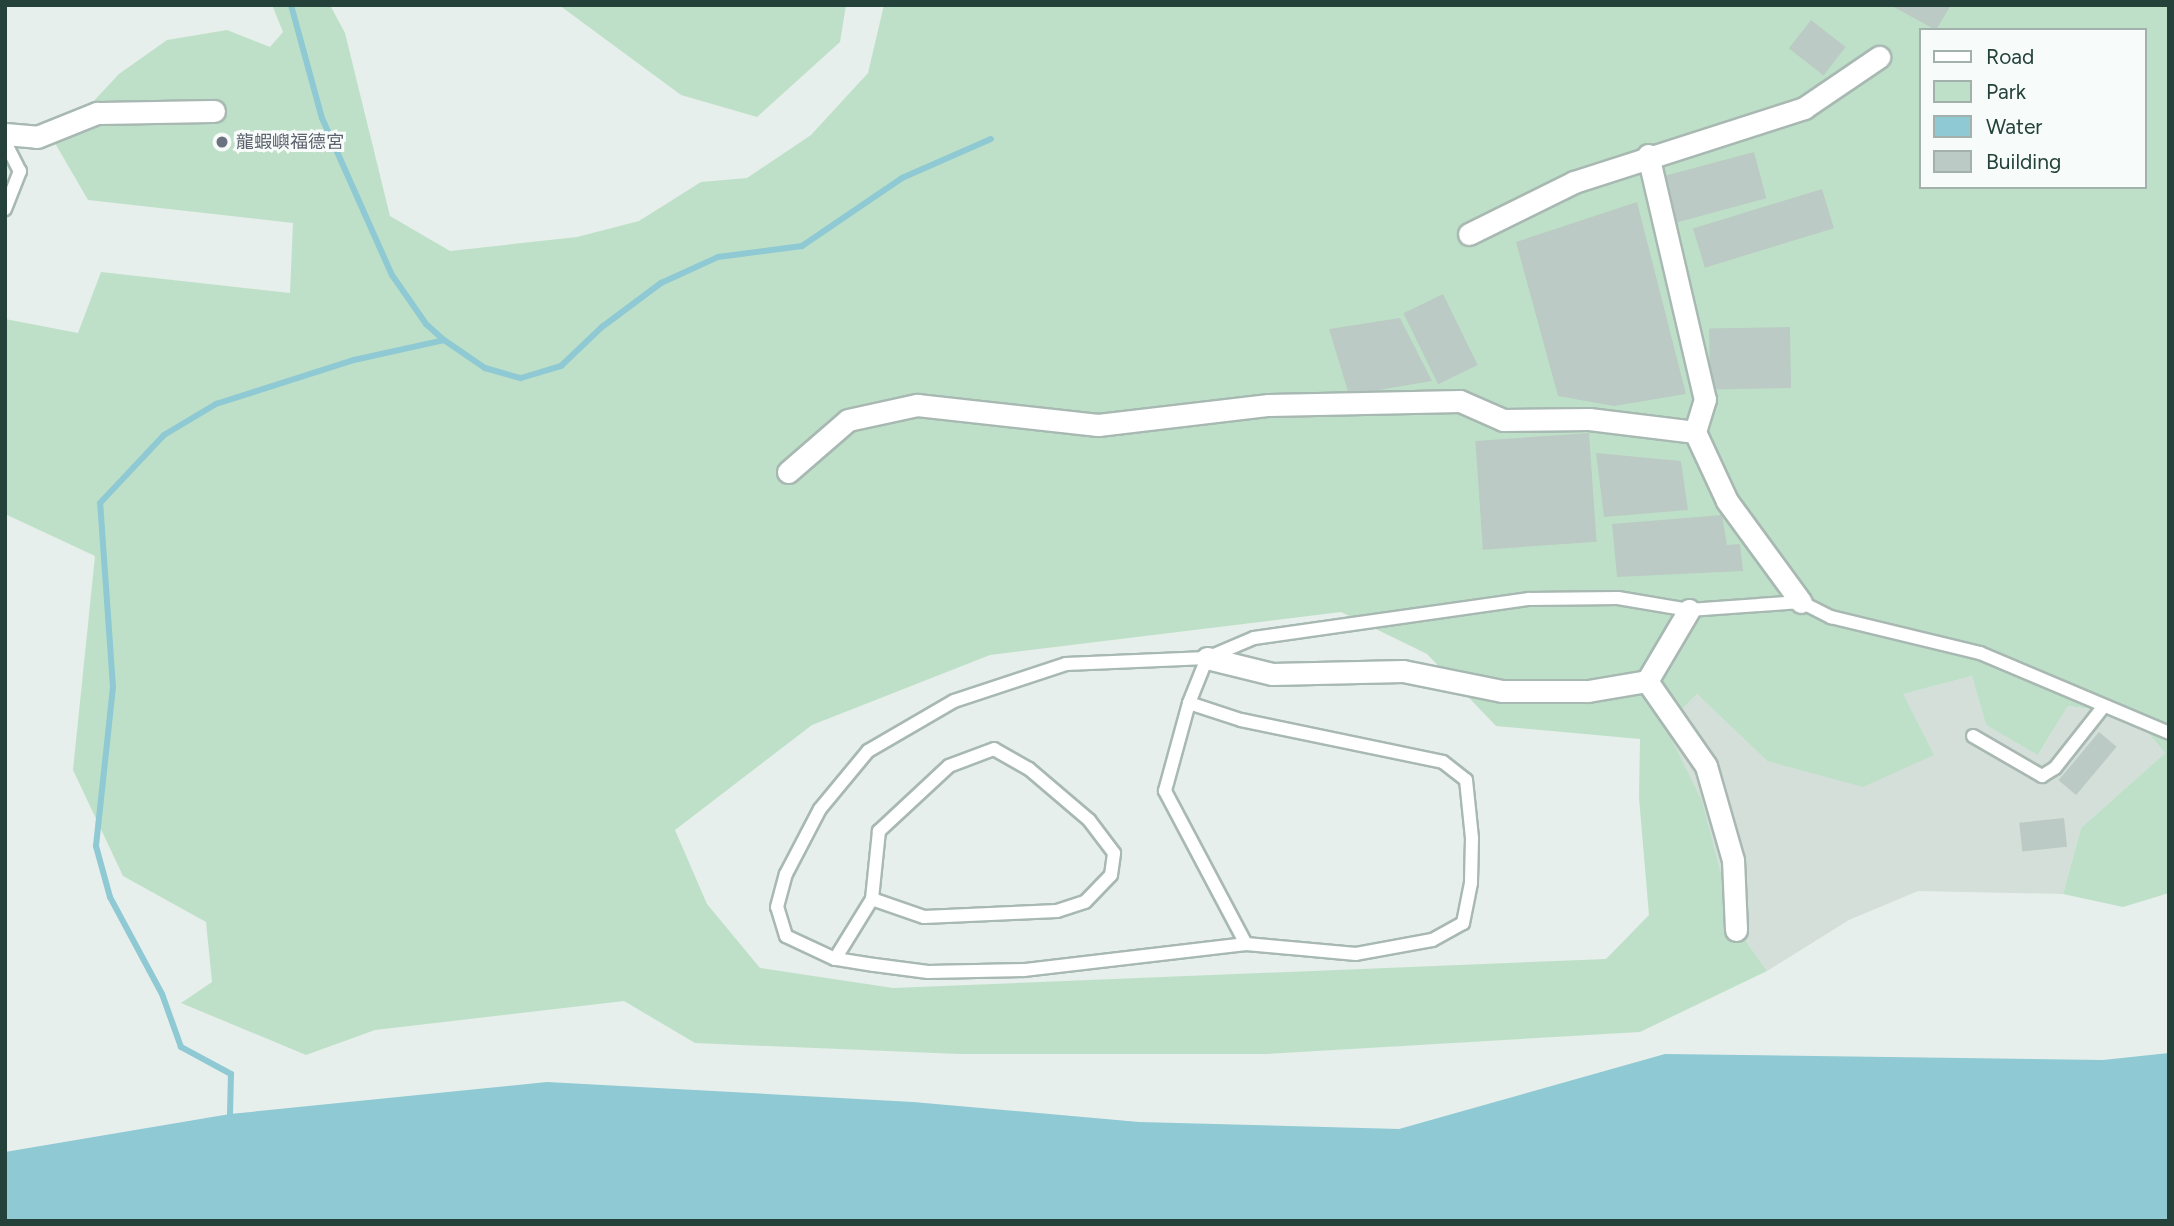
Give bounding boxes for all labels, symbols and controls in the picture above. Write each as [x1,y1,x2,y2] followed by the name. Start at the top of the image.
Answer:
[1918,28,2146,189] legend
[1986,44,2034,69] text: Road
[1986,79,2026,104] text: Park
[1986,114,2042,139] text: Water
[236,131,344,153] place label: 龍蝦嶼福德宮
[214,134,230,150] marker: 龍蝦嶼福德宮
[1986,149,2061,174] text: Building

